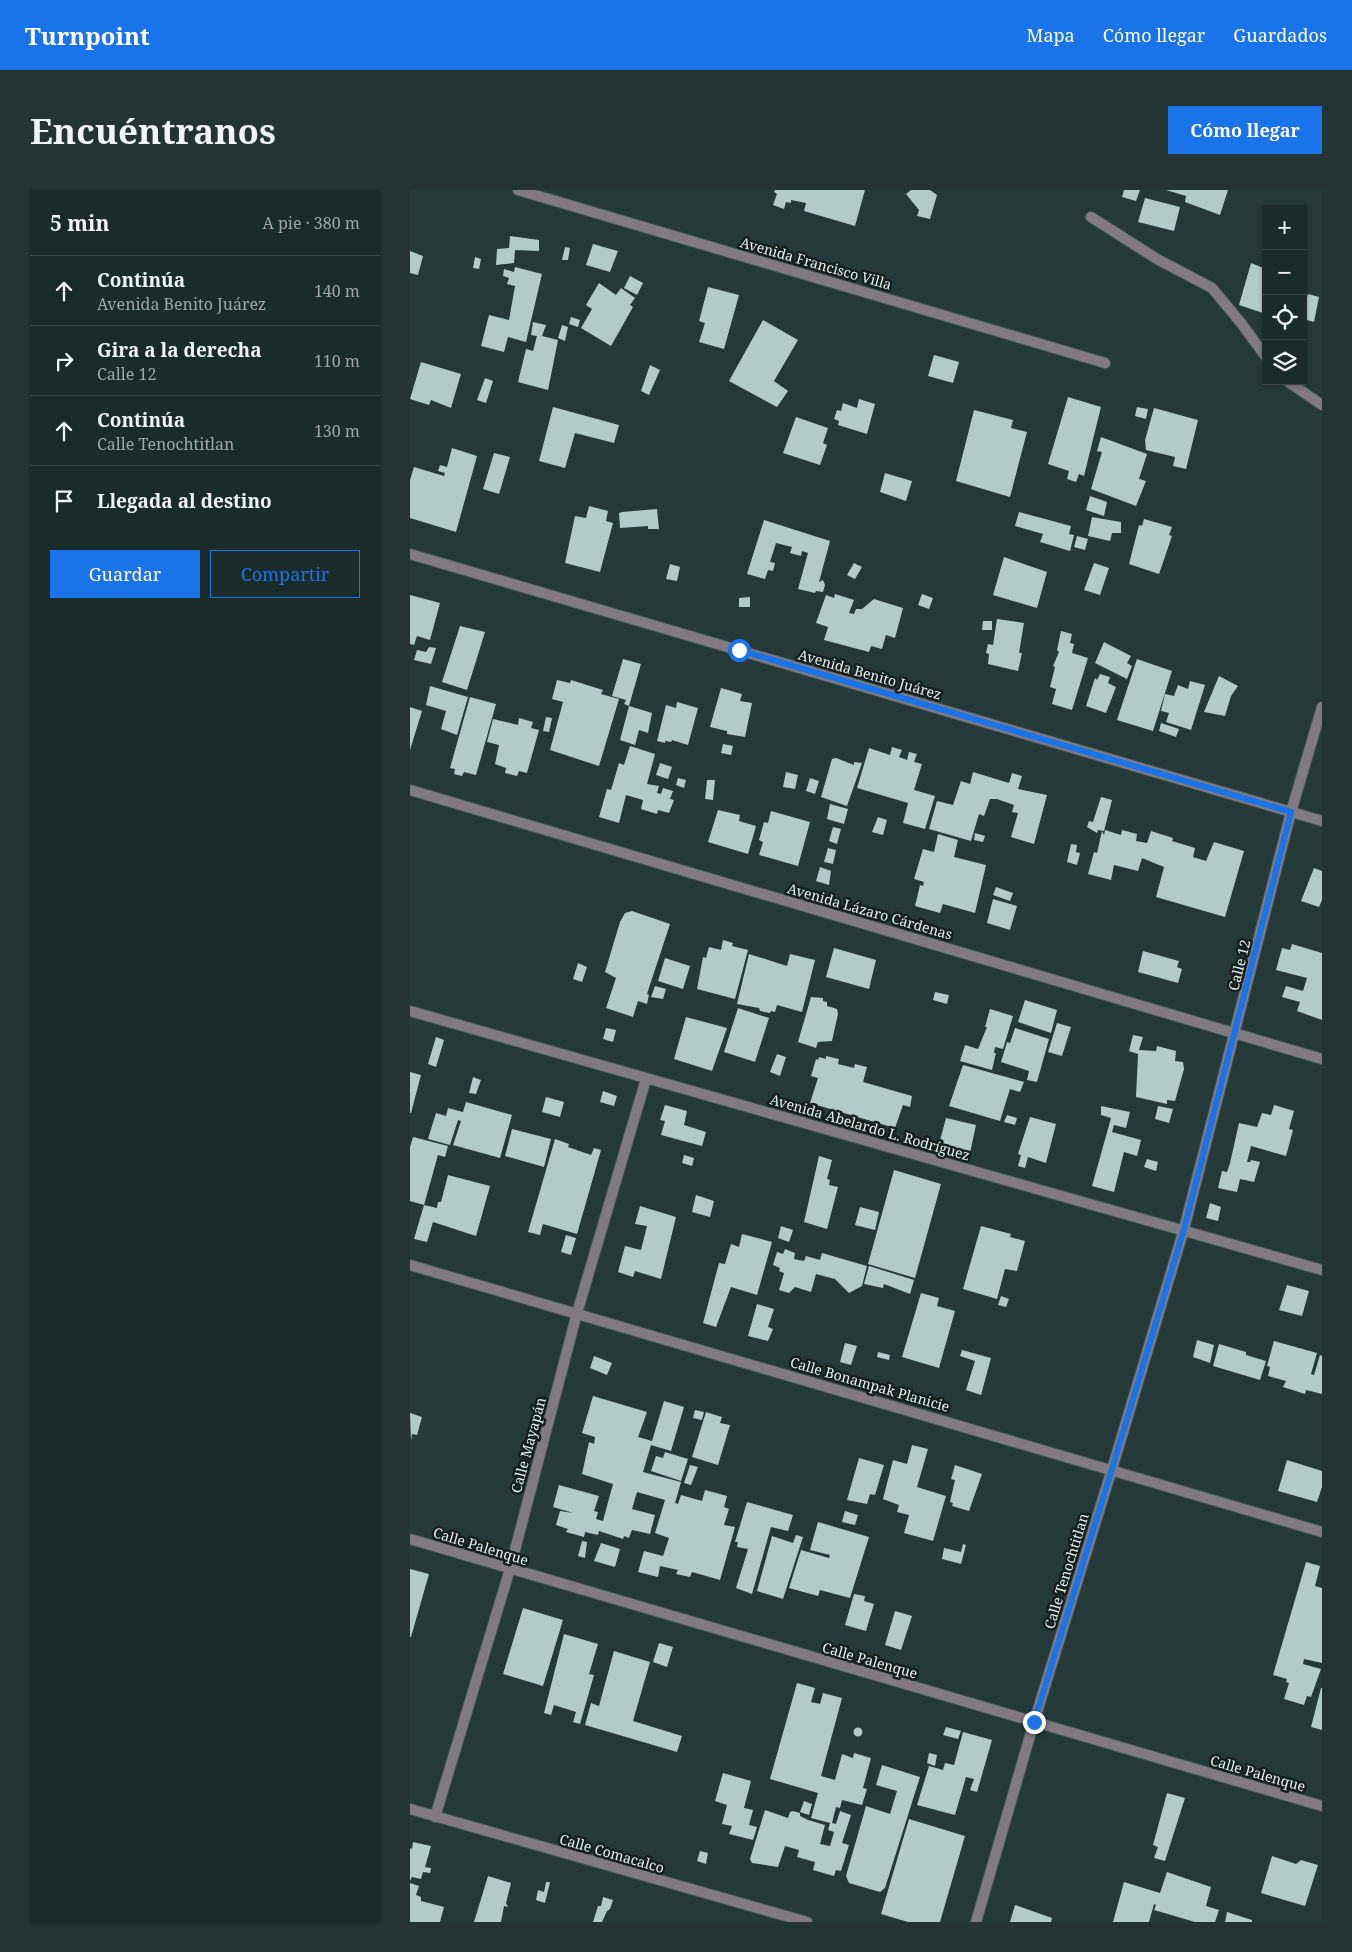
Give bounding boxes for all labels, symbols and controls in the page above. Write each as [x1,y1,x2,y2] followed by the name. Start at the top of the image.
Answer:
[25,19,150,52] text: Turnpoint
[1027,23,1075,47] text: Mapa
[1103,23,1205,47] text: Cómo llegar
[1233,23,1327,47] text: Guardados
[1168,106,1322,154] button: Cómo llegar
[30,107,276,154] text: Encuéntranos
[1262,205,1307,385] map controls
[1262,205,1307,250] button: +
[50,209,109,237] text: 5 min
[263,212,360,234] text: A pie · 380 m
[738,232,894,294] street label: Avenida Francisco Villa
[1262,250,1307,295] button: −
[97,267,185,293] text: Continúa
[50,277,78,305] icon: ahead
[314,280,360,302] text: 140 m
[97,293,266,315] text: Avenida Benito Juárez
[1262,295,1307,340] button: locate
[97,337,262,363] text: Gira a la derecha
[1262,340,1307,385] button: layers
[50,347,78,375] icon: right
[314,350,360,372] text: 110 m
[97,363,156,385] text: Calle 12
[97,407,185,433] text: Continúa
[50,417,78,445] icon: ahead
[314,420,360,442] text: 130 m
[97,433,234,455] text: Calle Tenochtitlan
[50,487,78,515] icon: arrive
[97,488,272,514] text: Llegada al destino
[50,550,200,598] button: Guardar
[210,550,360,598] button: Compartir
[728,639,751,662] route start
[796,644,944,704] street label: Avenida Benito Juárez
[785,878,955,944] street label: Avenida Lázaro Cárdenas
[1223,937,1255,993] street label: Calle 12
[768,1089,972,1165] street label: Avenida Abelardo L. Rodríguez
[788,1352,952,1416] street label: Calle Bonampak Planicie
[506,1395,550,1495] street label: Calle Mayapán
[1039,1511,1093,1631] street label: Calle Tenochtitlan
[431,1523,531,1569] street label: Calle Palenque
[820,1637,920,1683] street label: Calle Palenque
[1023,1711,1046,1734] route end
[1208,1750,1308,1796] street label: Calle Palenque
[557,1829,667,1877] street label: Calle Comacalco

